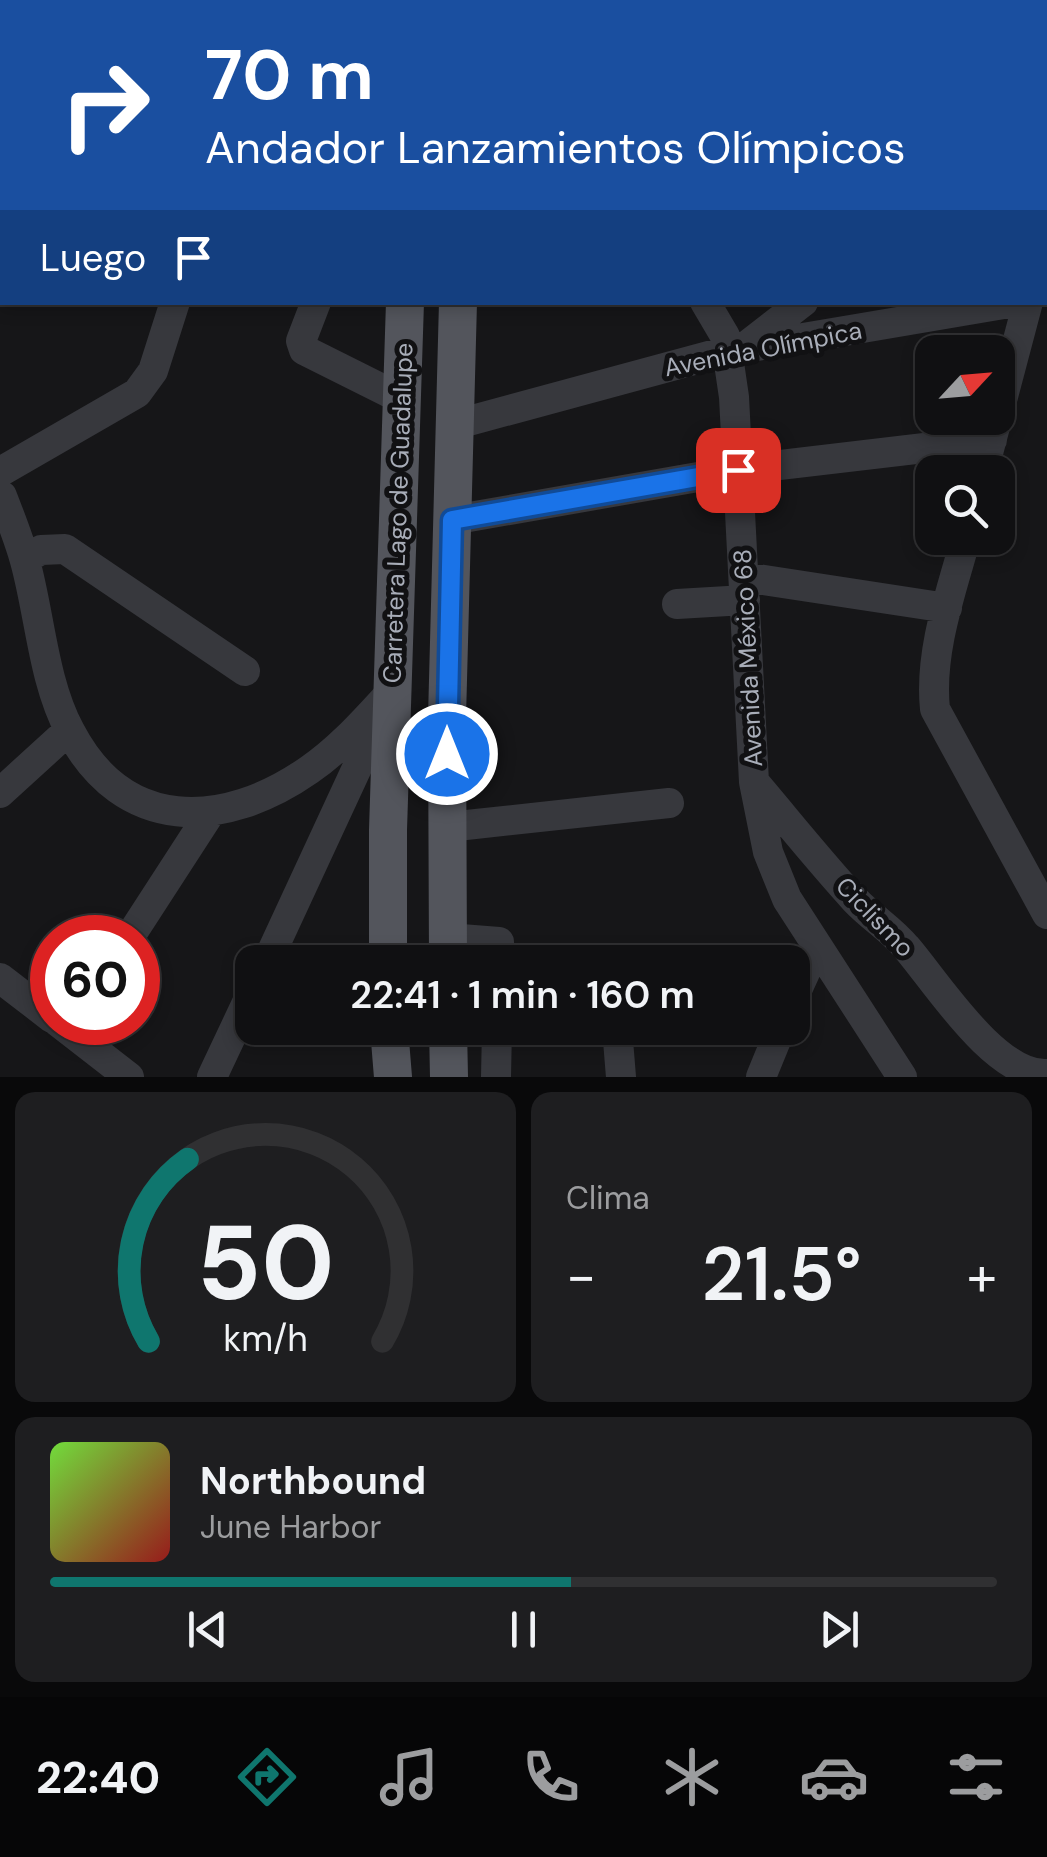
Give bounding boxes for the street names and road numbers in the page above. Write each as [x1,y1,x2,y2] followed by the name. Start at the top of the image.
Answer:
[661,314,865,384] street label: Avenida Olímpica
[376,342,420,684] street label: Carretera Lago de Guadalupe
[726,548,770,768] street label: Avenida México 68
[829,870,921,964] street label: Ciclismo

